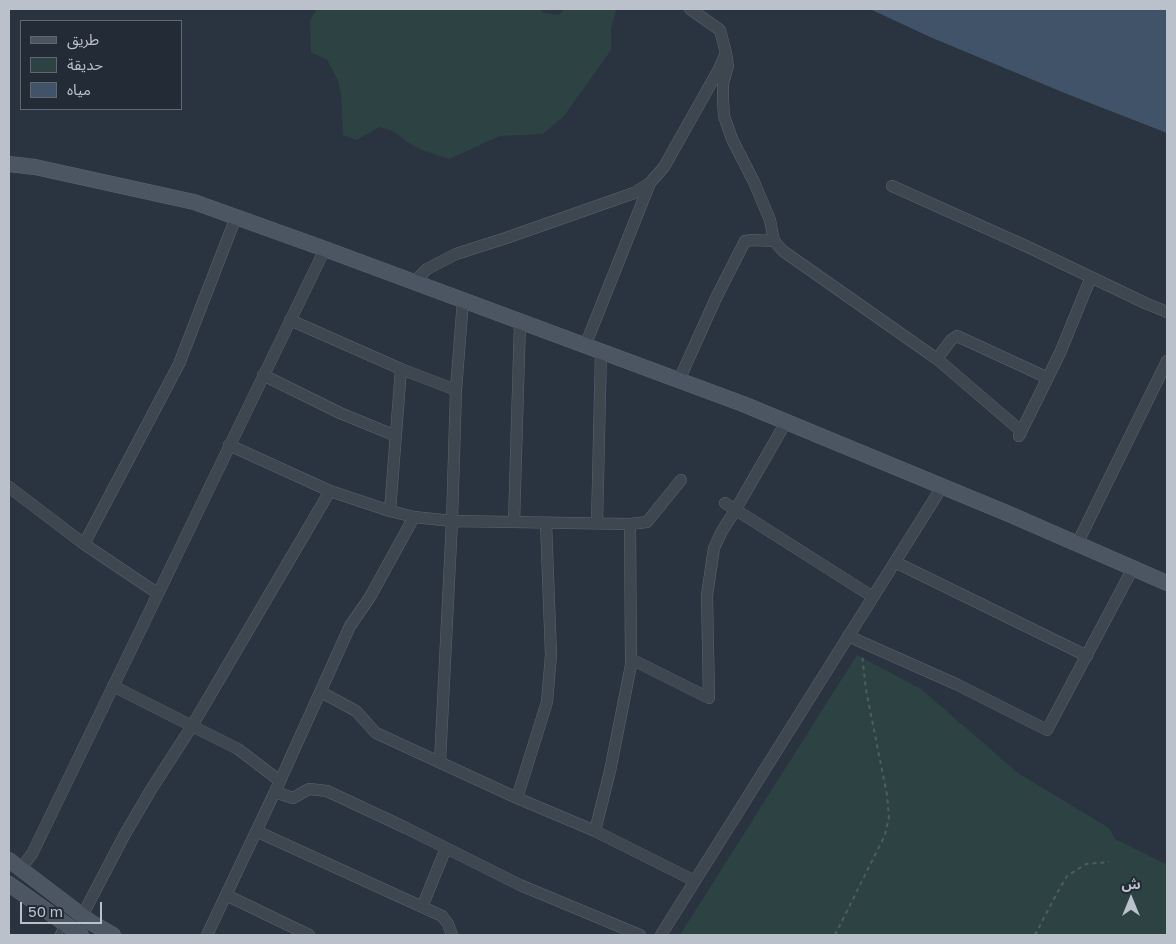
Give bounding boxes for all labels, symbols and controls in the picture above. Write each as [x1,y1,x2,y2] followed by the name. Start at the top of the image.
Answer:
[20,20,182,110] legend
[67,30,99,48] text: طريق
[67,55,103,73] text: حديقة
[67,80,91,98] text: مياه
[1106,874,1156,924] north arrow
[1121,875,1141,892] text: ش
[22,892,105,924] scale bar
[28,902,63,920] text: 50 m

